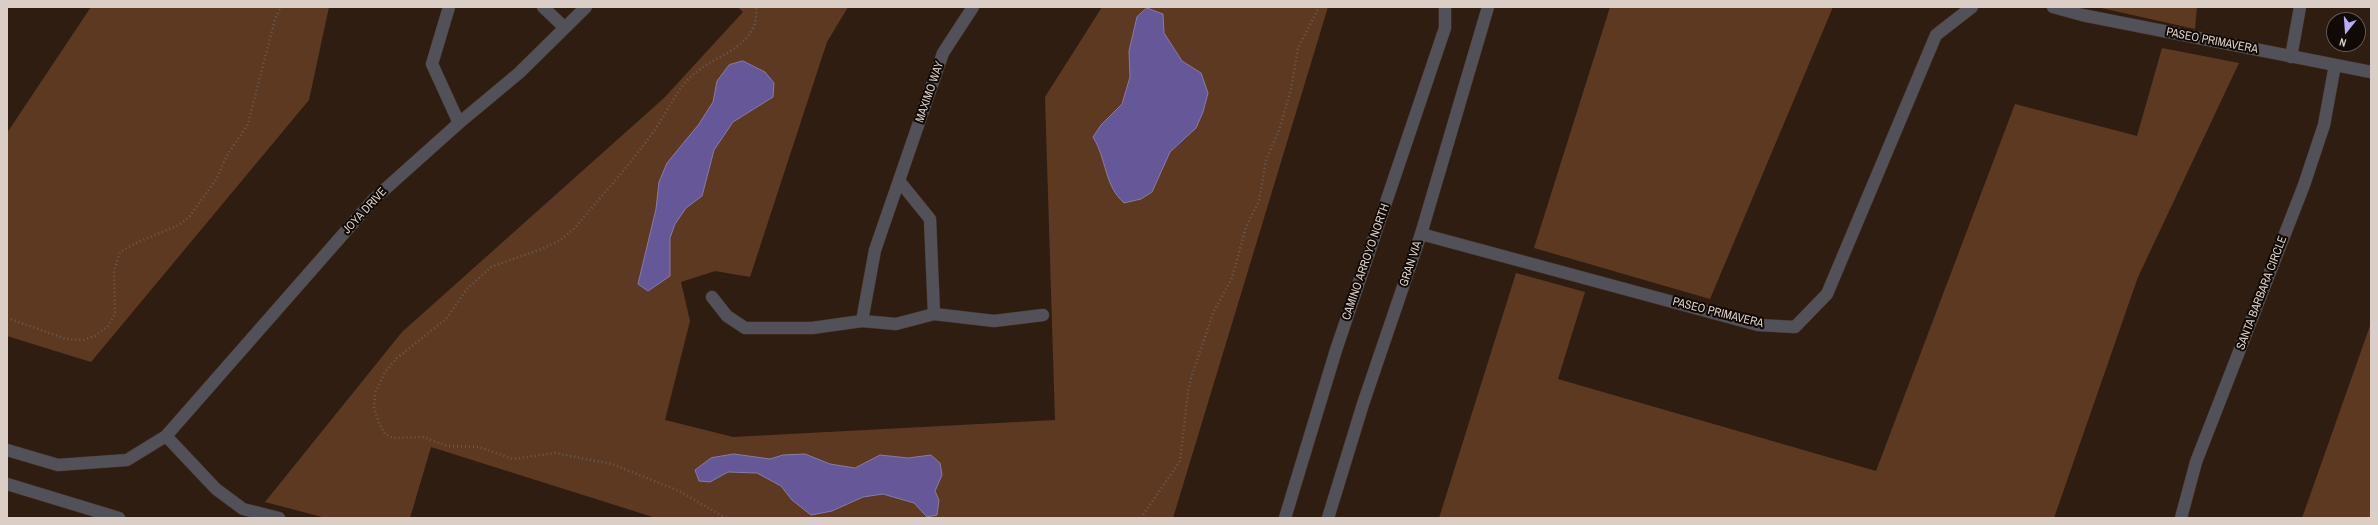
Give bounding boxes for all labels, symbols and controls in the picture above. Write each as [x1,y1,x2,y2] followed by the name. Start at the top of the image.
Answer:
[2326,12,2366,52] north arrow
[2165,25,2259,57] street label: PASEO PRIMAVERA
[2338,35,2348,50] text: N
[913,59,947,125] street label: MAXIMO WAY
[340,185,390,237] street label: JOYA DRIVE
[1339,202,1393,322] street label: CAMINO ARROYO NORTH
[2234,234,2290,352] street label: SANTA BARBARA CIRCLE
[1397,239,1425,289] street label: GRAN VIA
[1671,295,1765,331] street label: PASEO PRIMAVERA

